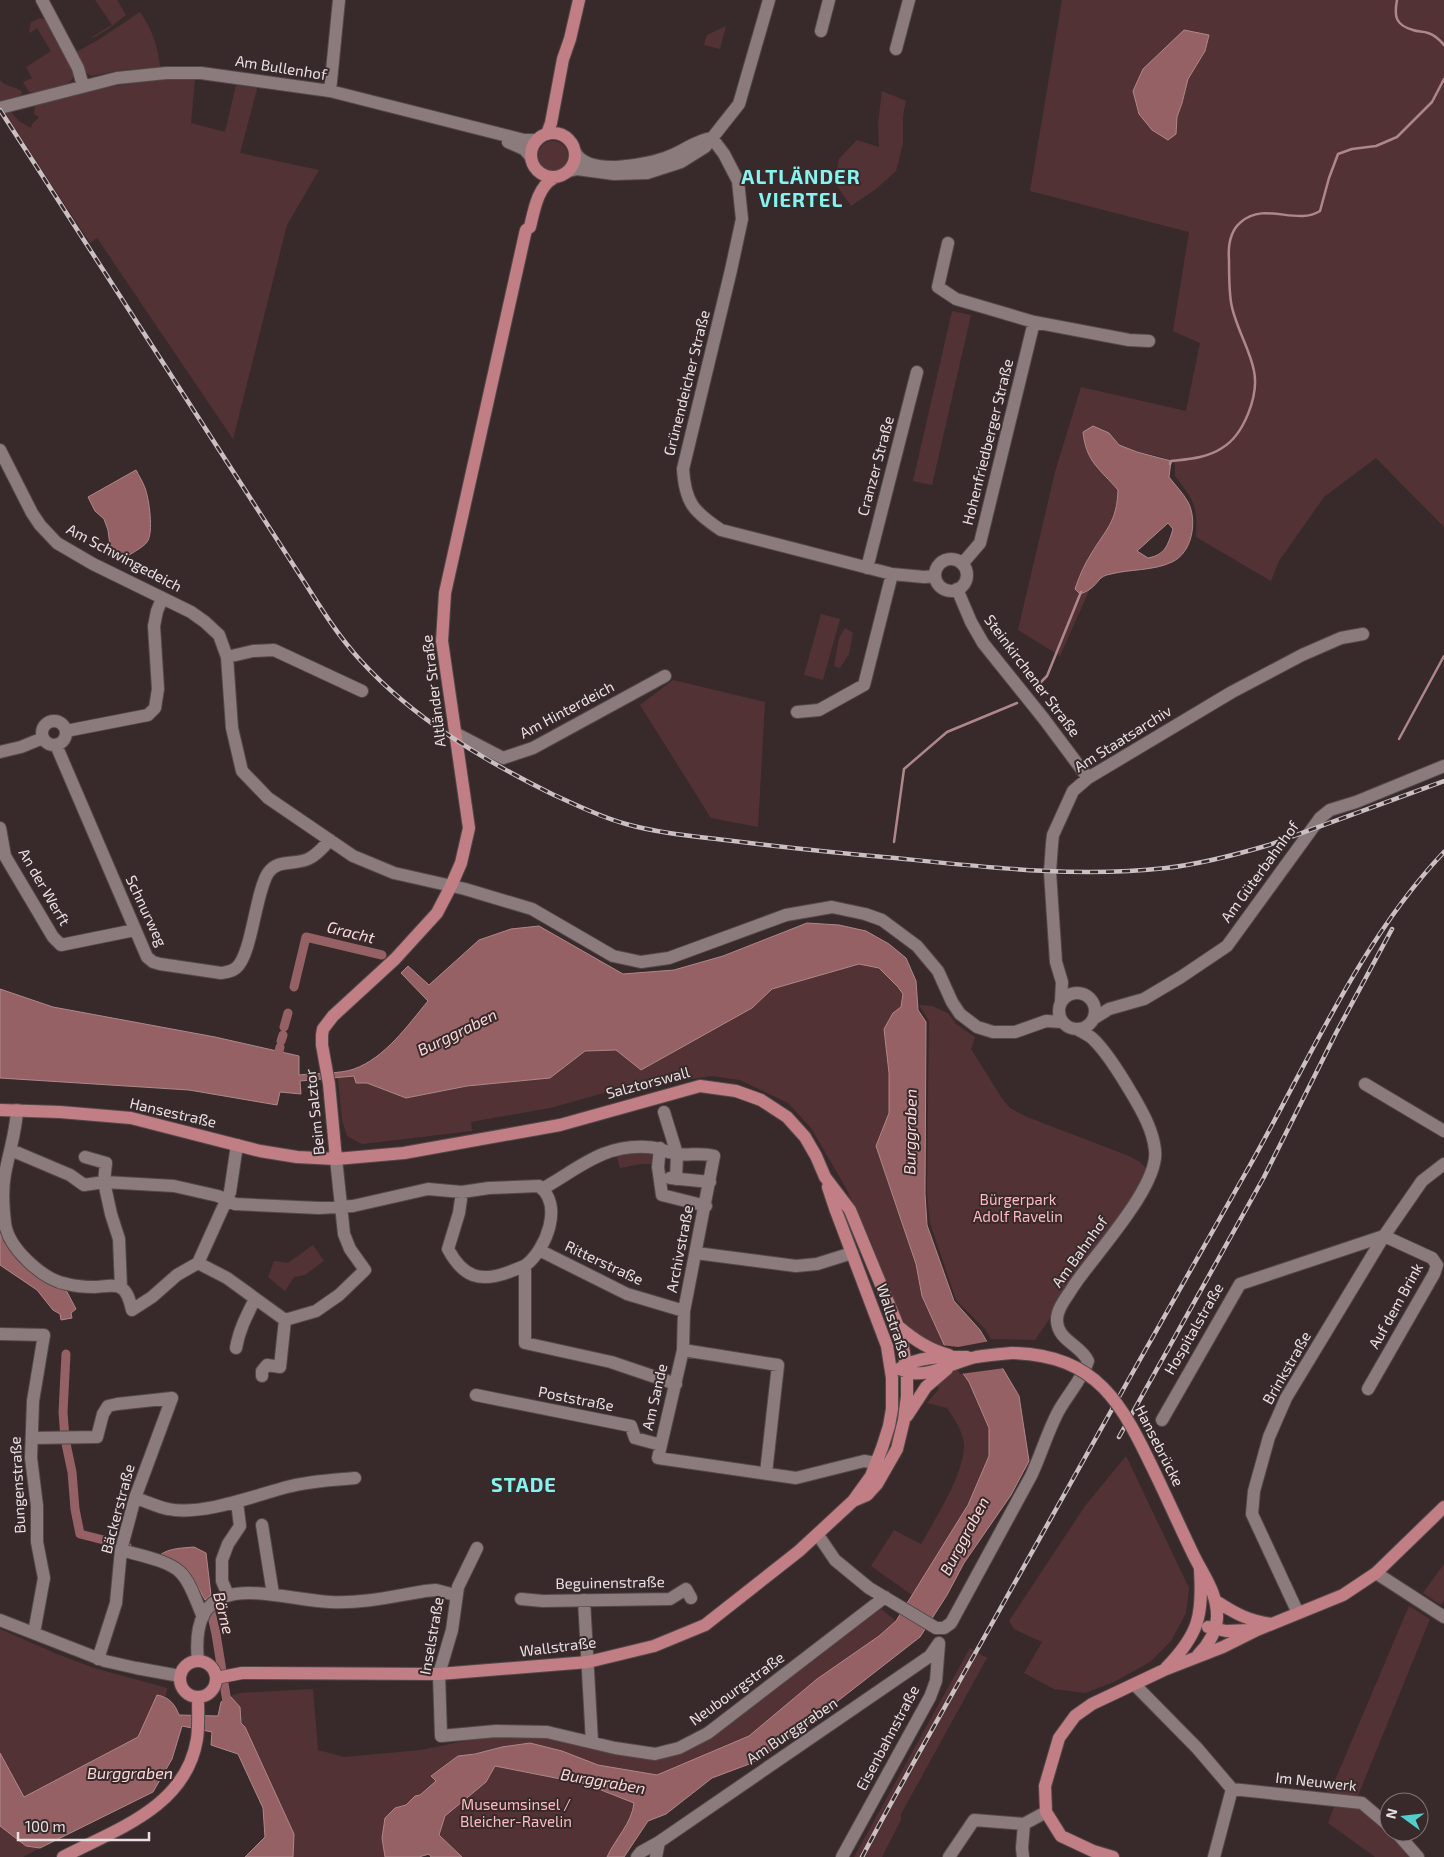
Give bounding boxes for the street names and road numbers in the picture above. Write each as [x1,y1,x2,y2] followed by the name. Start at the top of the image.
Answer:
[234,51,328,83] street label: Am Bullenhof
[659,308,713,457] street label: Grünendeicher Straße
[958,357,1016,527] street label: Hohenfriedberger Straße
[853,414,897,518] street label: Cranzer Straße
[64,519,185,595] street label: Am Schwingedeich
[981,611,1085,740] street label: Steinkirchener Straße
[417,634,449,748] street label: Altländer Straße
[516,677,617,742] street label: Am Hinterdeich
[1070,701,1175,775] street label: Am Staatsarchiv
[1216,817,1302,926] street label: Am Güterbahnhof
[15,845,74,929] street label: An der Werft
[123,872,171,950] street label: Schnurweg
[604,1062,692,1102] street label: Salztorswall
[301,1068,327,1156] street label: Beim Salztor
[128,1093,218,1131] street label: Hansestraße
[662,1204,696,1294] street label: Archivstraße
[1047,1212,1111,1291] street label: Am Bahnhof
[562,1236,646,1288] street label: Ritterstraße
[1364,1259,1426,1351] street label: Auf dem Brink
[1160,1280,1227,1377] street label: Hospitalstraße
[874,1281,914,1360] street label: Wallstraße
[1258,1328,1314,1407] street label: Brinkstraße
[638,1362,670,1432] street label: Am Sande
[537,1382,615,1414] street label: Poststraße
[1132,1402,1188,1489] street label: Hansebrücke
[5,1436,29,1534] street label: Bungenstraße
[96,1462,138,1556] street label: Bäckerstraße
[555,1572,665,1592] street label: Beguinenstraße
[415,1596,447,1676] street label: Inselstraße
[519,1632,597,1660] street label: Wallstraße
[685,1648,787,1729] street label: Neubourgstraße
[852,1682,922,1793] street label: Eisenbahnstraße
[743,1693,840,1767] street label: Am Burggraben
[1275,1768,1358,1794] street label: Im Neuwerk

